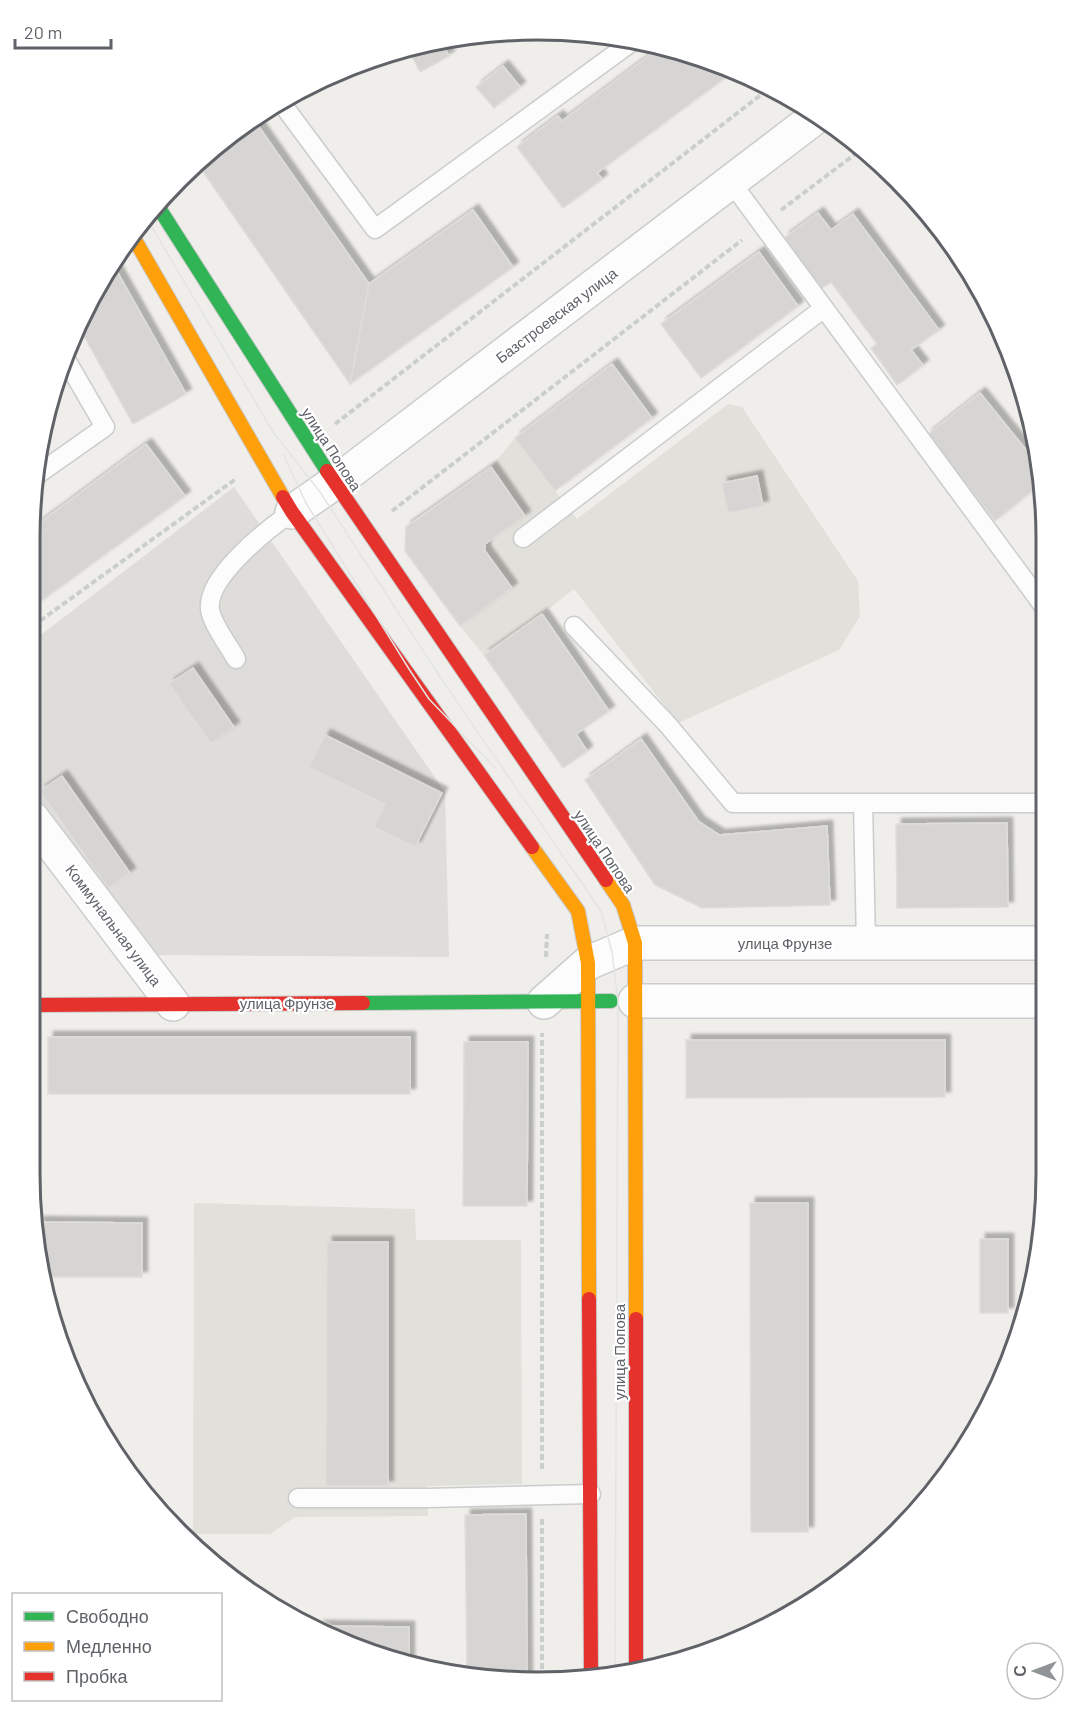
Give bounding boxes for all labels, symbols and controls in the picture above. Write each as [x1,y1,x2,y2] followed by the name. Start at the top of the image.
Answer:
[15,12,111,50] scale bar
[24,21,62,43] text: 20 m
[492,263,621,366] street label: Базстроевская улица
[298,404,366,495] street label: улица Попова
[571,806,640,896] street label: улица Попова
[62,861,166,990] street label: Коммунальная улица
[738,934,832,952] street label: улица Фрунзе
[240,994,334,1012] street label: улица Фрунзе
[610,1303,628,1400] street label: улица Попова
[12,1593,222,1701] legend
[66,1605,149,1627] text: Свободно
[66,1635,152,1657] text: Медленно
[1005,1641,1065,1701] north arrow
[66,1665,129,1687] text: Пробка
[1010,1665,1029,1677] text: С

